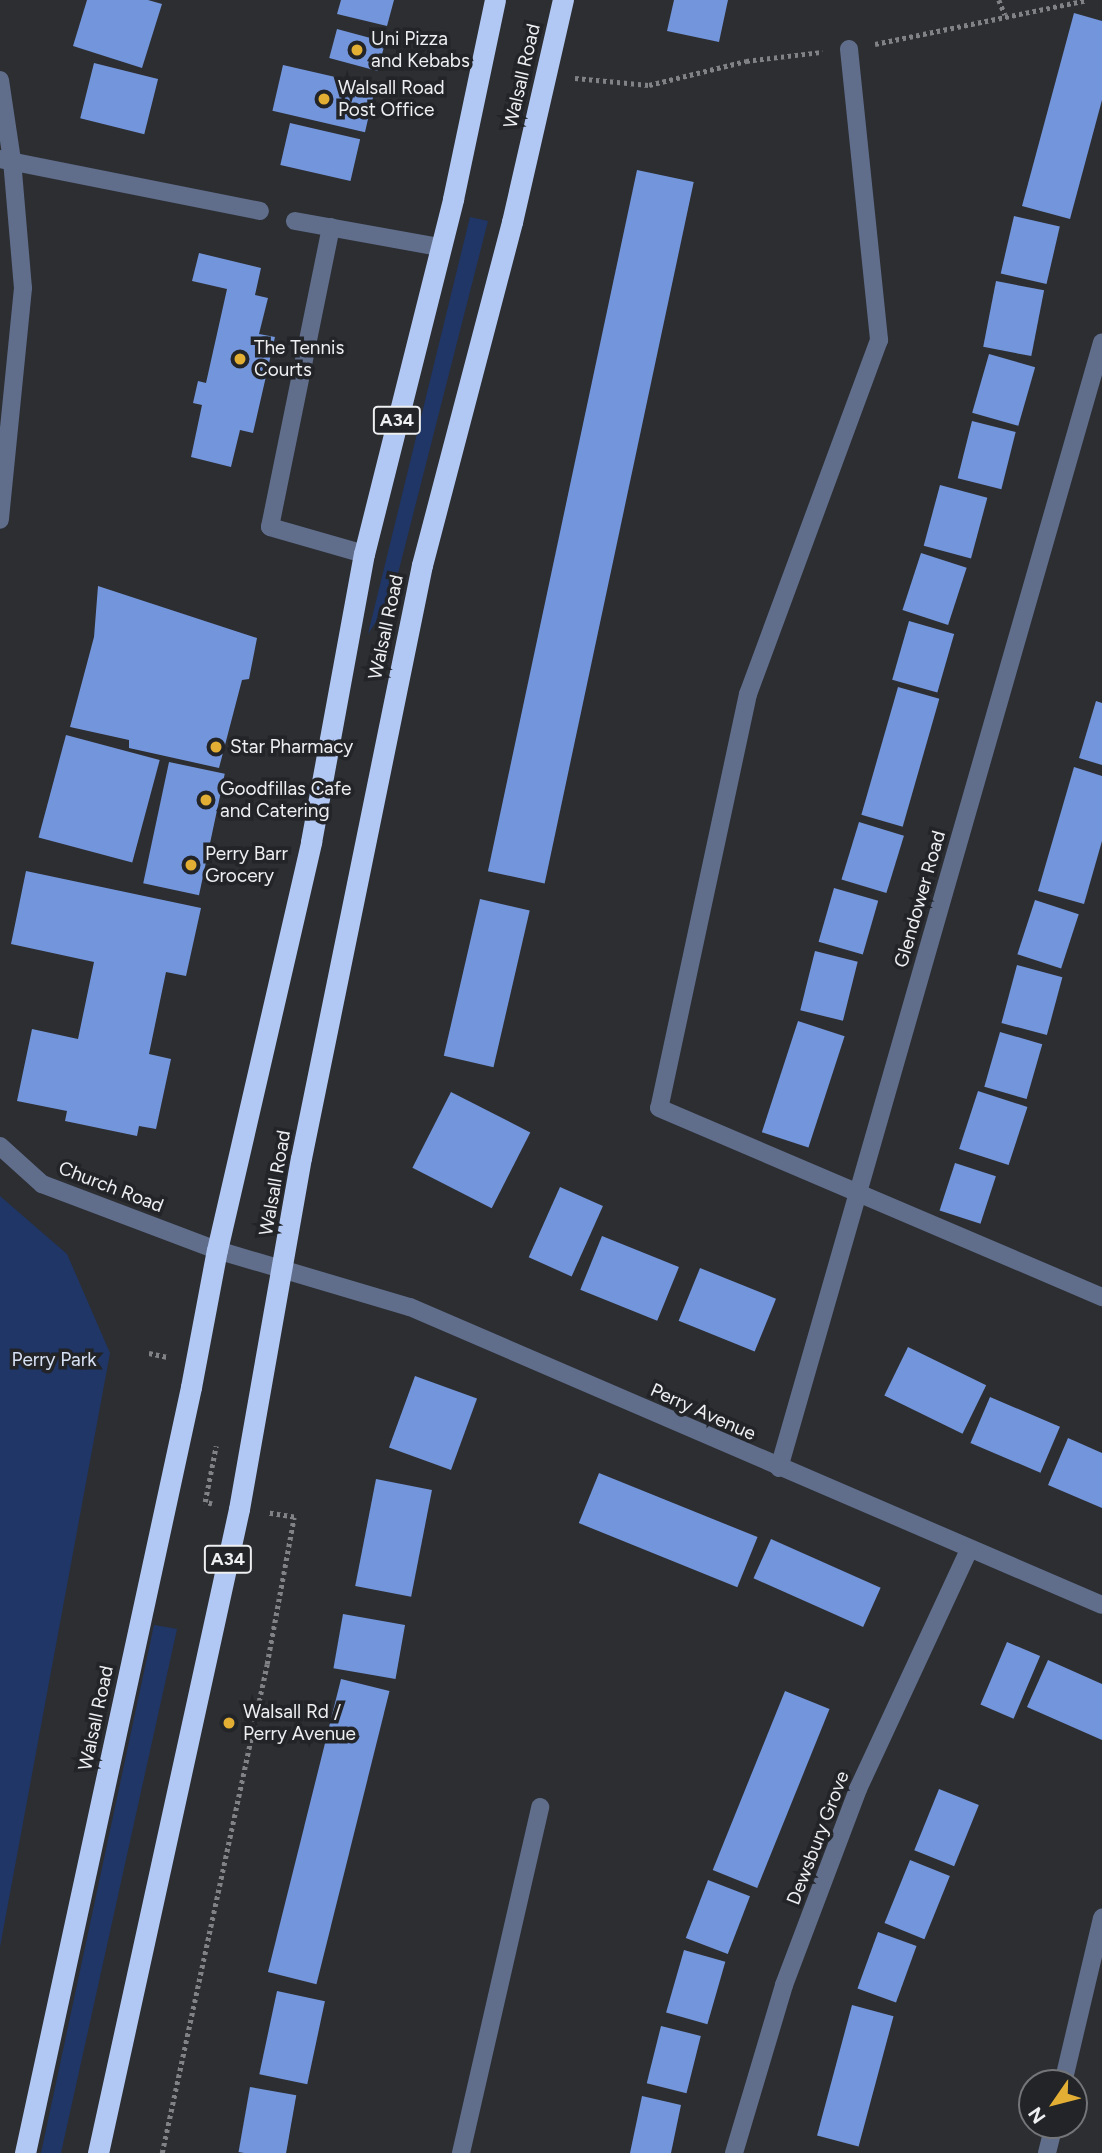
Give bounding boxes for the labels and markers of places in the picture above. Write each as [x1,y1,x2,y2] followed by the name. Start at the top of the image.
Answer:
[371,28,470,72] place label: Uni Pizza and Kebabs
[349,42,365,58] marker: Uni Pizza and Kebabs
[338,77,445,121] place label: Walsall Road Post Office
[316,91,332,107] marker: Walsall Road Post Office
[254,337,344,381] place label: The Tennis Courts
[232,351,248,367] marker: The Tennis Courts
[230,736,353,758] place label: Star Pharmacy
[208,739,224,755] marker: Star Pharmacy
[220,778,351,822] place label: Goodfillas Cafe and Catering
[198,792,214,808] marker: Goodfillas Cafe and Catering
[205,843,288,887] place label: Perry Barr Grocery
[183,857,199,873] marker: Perry Barr Grocery
[243,1701,356,1745] place label: Walsall Rd / Perry Avenue
[221,1715,237,1731] marker: Walsall Rd / Perry Avenue

